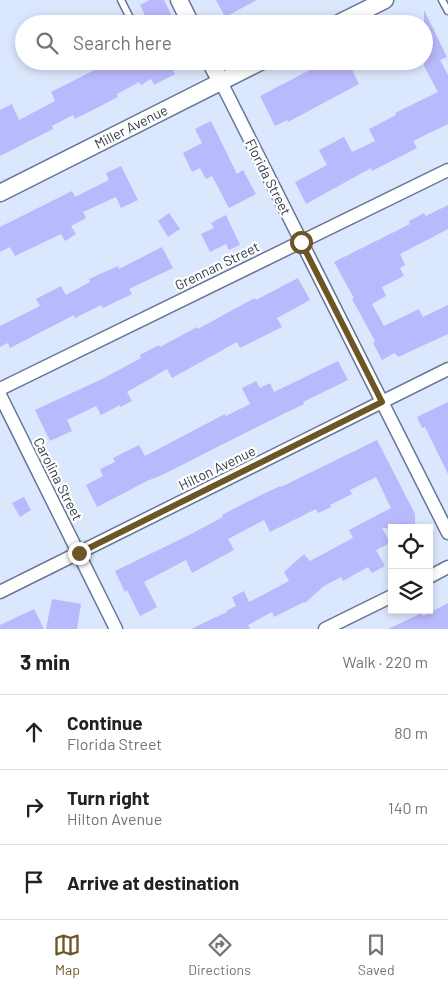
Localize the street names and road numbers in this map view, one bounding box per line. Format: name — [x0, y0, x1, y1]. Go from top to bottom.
street label: Miller Avenue — [91, 101, 170, 152]
street label: Florida Street — [242, 136, 295, 218]
street label: Grennan Street — [172, 238, 262, 293]
street label: Carolina Street — [30, 434, 87, 523]
street label: Hilton Avenue — [176, 442, 258, 493]

